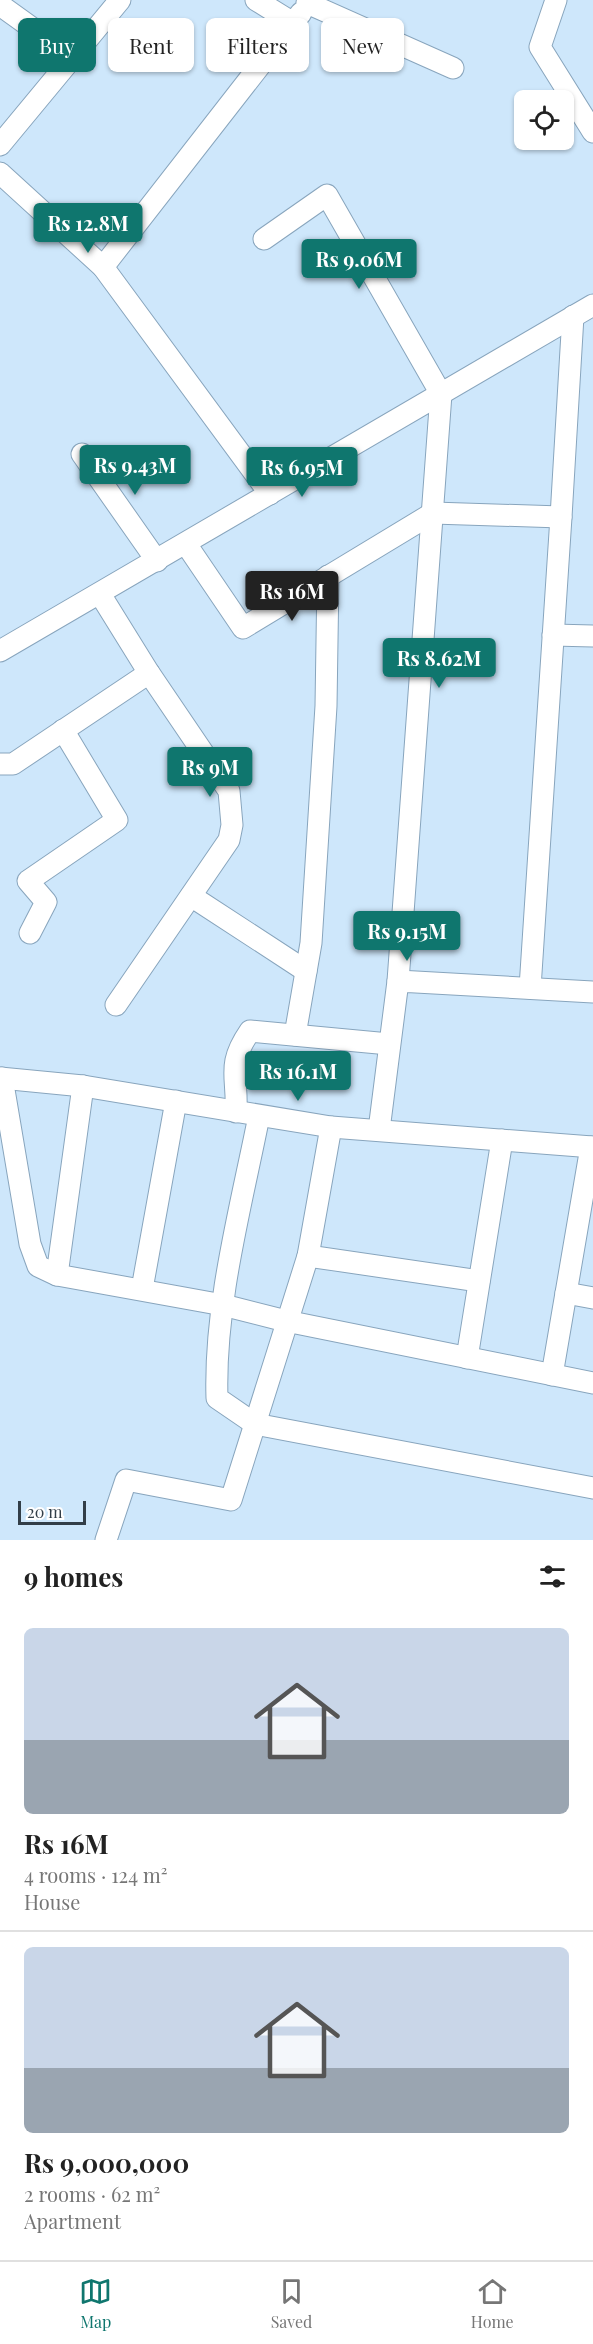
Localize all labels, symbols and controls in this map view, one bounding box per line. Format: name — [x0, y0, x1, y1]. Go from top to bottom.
chip: Buy — [18, 18, 96, 72]
chip: Rent — [108, 18, 194, 72]
chip: Filters — [206, 18, 309, 72]
chip: New — [321, 18, 404, 72]
map controls — [514, 90, 574, 150]
button: locate — [514, 90, 574, 150]
pin: Rs 12.8M — [26, 203, 150, 254]
text: Rs 12.8M — [47, 209, 129, 236]
pin: Rs 9.06M — [297, 239, 421, 290]
text: Rs 9.06M — [316, 245, 402, 272]
pin: Rs 9.43M — [73, 445, 197, 496]
pin: Rs 6.95M — [240, 447, 364, 498]
text: Rs 9.43M — [94, 451, 176, 478]
text: Rs 6.95M — [261, 453, 343, 480]
pin: Rs 16M — [243, 571, 341, 622]
text: Rs 16M — [259, 577, 325, 604]
pin: Rs 8.62M — [377, 638, 501, 689]
text: Rs 8.62M — [397, 644, 481, 671]
pin: Rs 9M — [168, 747, 252, 798]
text: Rs 9M — [181, 753, 239, 780]
pin: Rs 9.15M — [345, 911, 469, 962]
text: Rs 9.15M — [367, 917, 447, 944]
pin: Rs 16.1M — [236, 1051, 360, 1102]
text: Rs 16.1M — [259, 1057, 337, 1084]
scale bar — [18, 1498, 86, 1526]
text: 20 m — [27, 1501, 62, 1522]
text: 9 homes — [24, 1559, 123, 1594]
icon: filters — [536, 1560, 569, 1593]
icon: home — [243, 1667, 351, 1775]
text: Rs 16M — [24, 1826, 109, 1861]
text: 4 rooms · 124 m² — [24, 1861, 168, 1888]
text: House — [24, 1888, 80, 1915]
icon: home — [243, 1986, 351, 2094]
text: Rs 9,000,000 — [24, 2145, 189, 2180]
text: 2 rooms · 62 m² — [24, 2180, 160, 2207]
text: Apartment — [24, 2207, 121, 2234]
tab: Map — [79, 2275, 112, 2332]
tab: Saved — [271, 2275, 312, 2332]
tab: Home — [471, 2275, 514, 2332]

